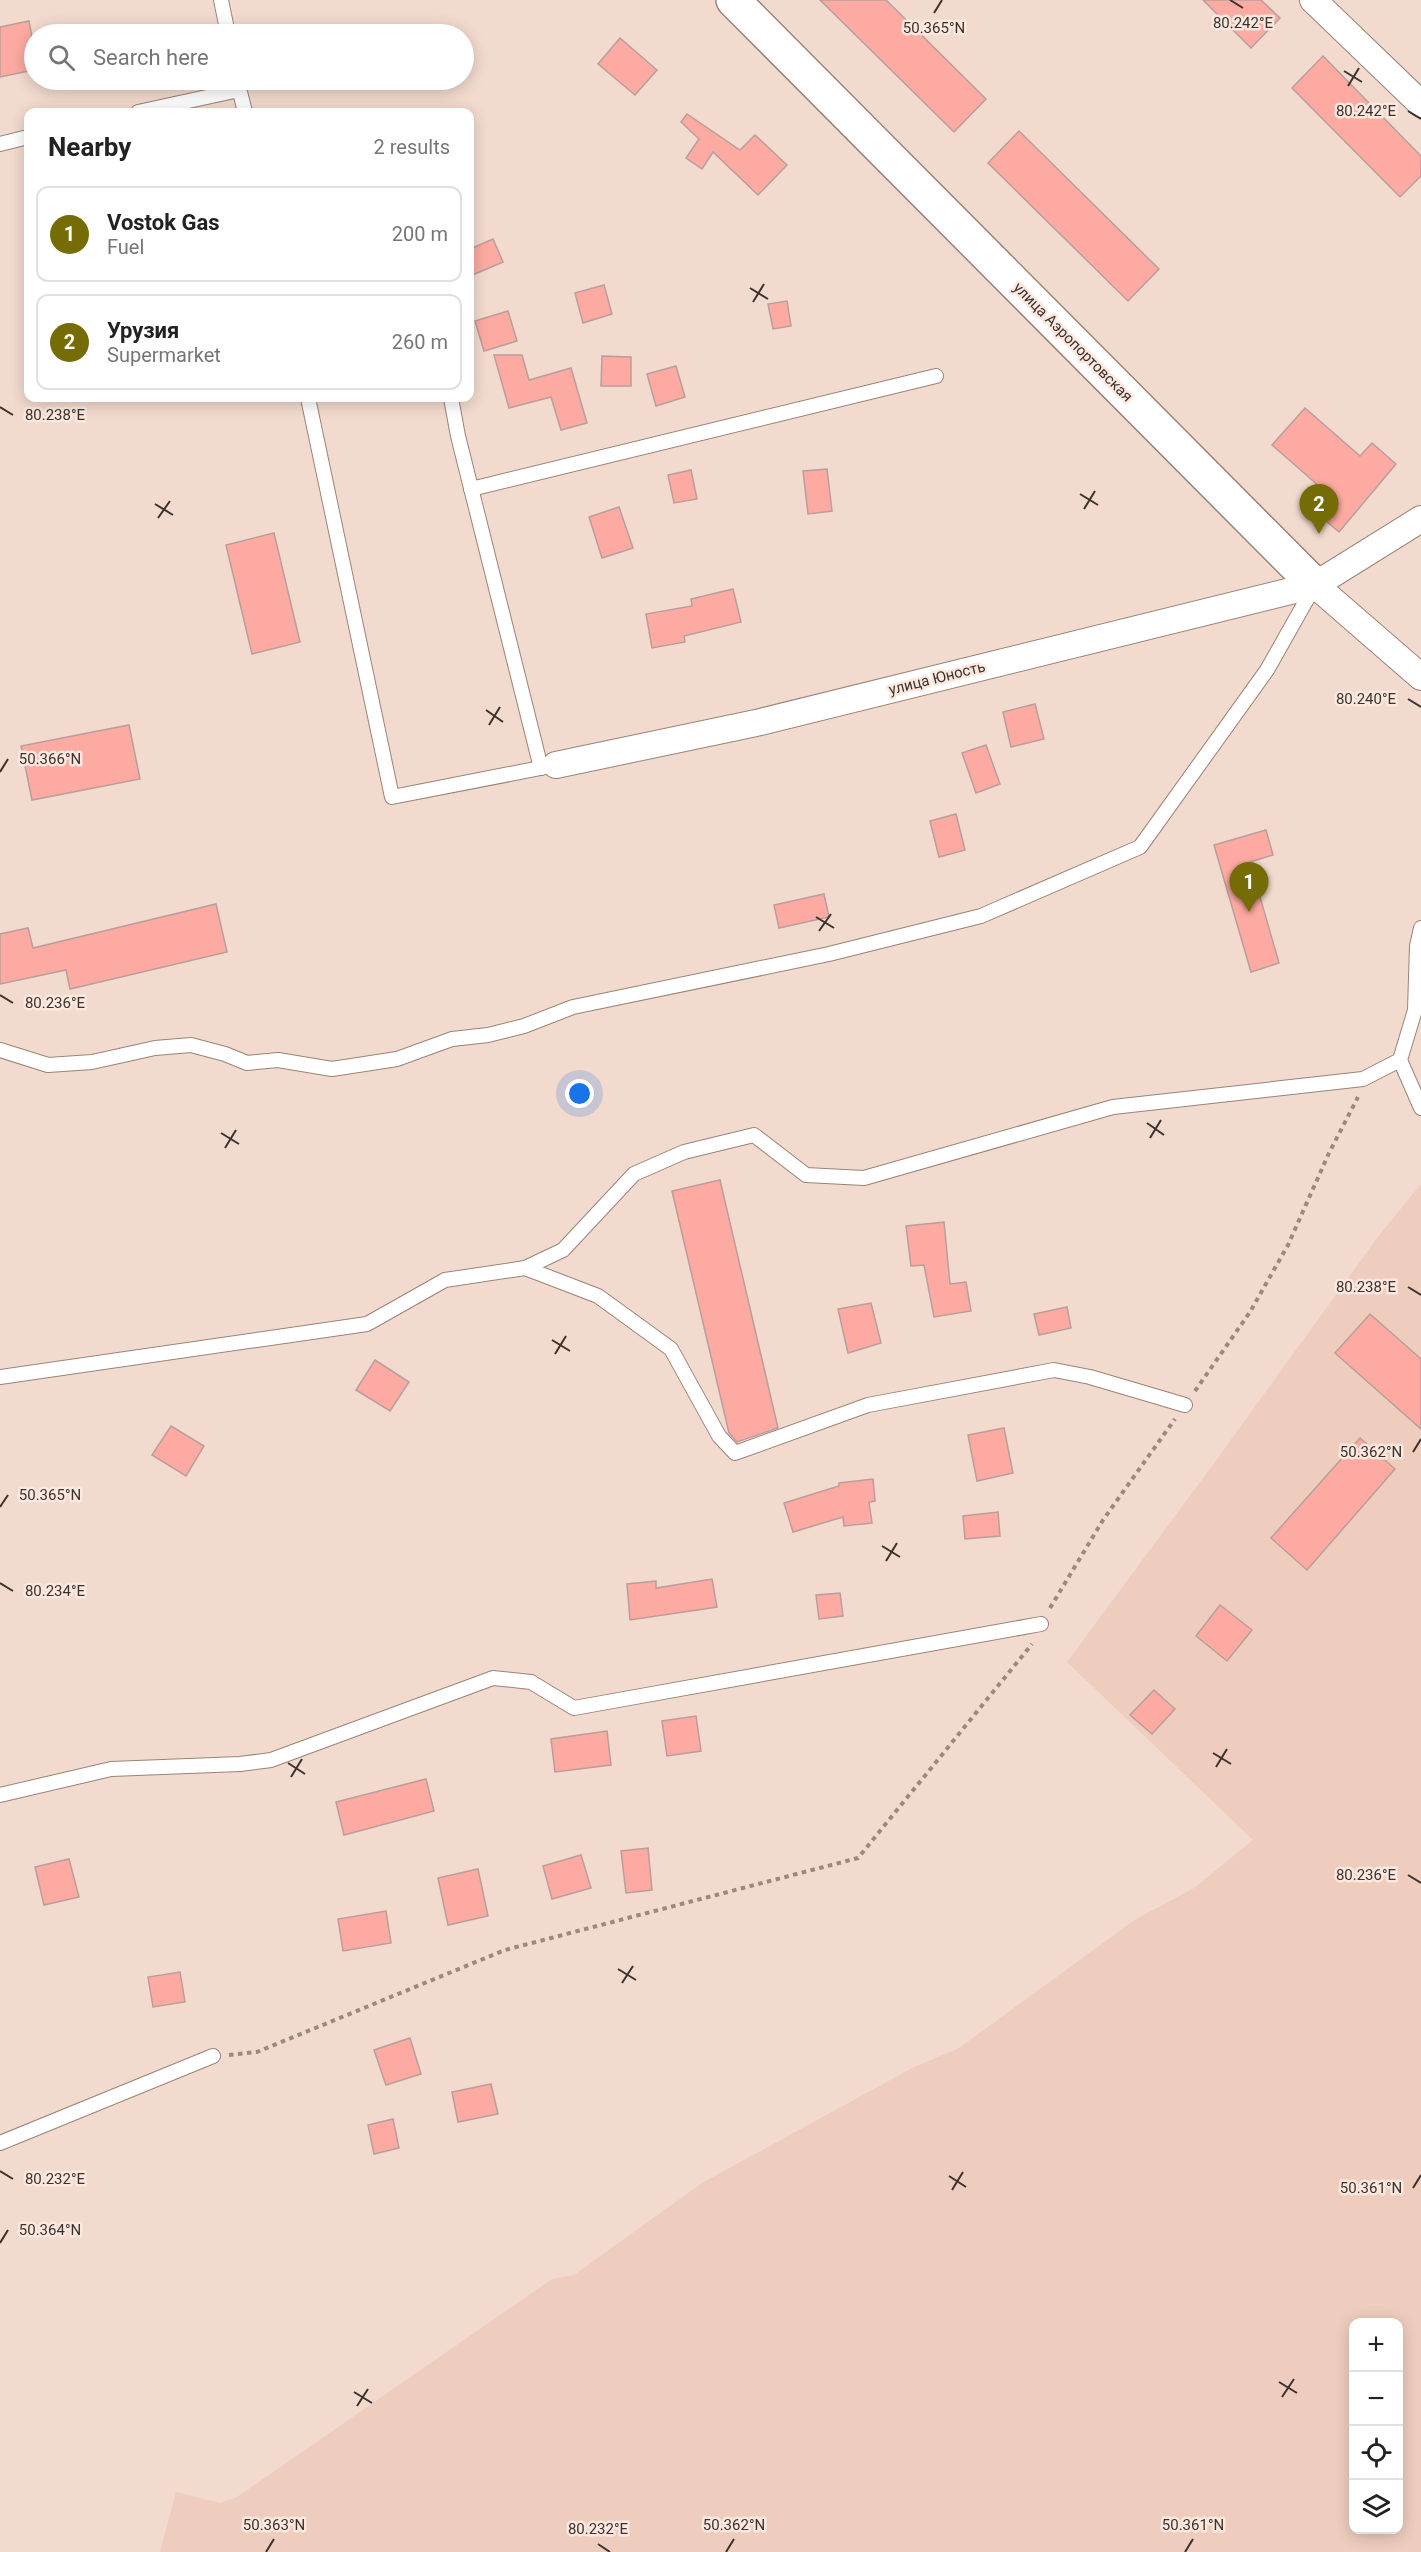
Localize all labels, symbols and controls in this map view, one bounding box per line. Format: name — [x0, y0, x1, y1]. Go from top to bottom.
text: 80.242°E — [1213, 14, 1274, 32]
text: 50.365°N — [903, 19, 965, 37]
search box — [24, 24, 474, 90]
icon: search — [45, 41, 78, 74]
text: Search here — [93, 45, 209, 70]
text: 80.242°E — [1336, 102, 1397, 120]
text: Nearby — [48, 132, 131, 162]
text: 2 results — [374, 135, 450, 159]
text: Vostok Gas — [107, 210, 219, 235]
text: 1 — [64, 222, 75, 246]
text: 200 m — [392, 222, 448, 246]
text: Fuel — [107, 235, 144, 259]
street label: улица Аэропортовская — [1010, 279, 1136, 405]
text: Урузия — [107, 318, 179, 343]
text: 2 — [64, 330, 75, 354]
text: 260 m — [392, 330, 448, 354]
text: Supermarket — [107, 343, 221, 367]
text: 80.238°E — [25, 406, 86, 424]
pin: 2 — [1300, 484, 1338, 534]
street label: улица Юность — [887, 657, 987, 699]
text: 80.240°E — [1336, 690, 1397, 708]
text: 50.366°N — [19, 750, 81, 768]
pin: 1 — [1230, 862, 1268, 912]
text: 80.236°E — [25, 994, 86, 1012]
your location — [565, 1079, 594, 1108]
text: 80.238°E — [1336, 1278, 1397, 1296]
text: 50.362°N — [1340, 1443, 1402, 1461]
text: 50.365°N — [19, 1486, 81, 1504]
text: 80.234°E — [25, 1582, 86, 1600]
text: 80.236°E — [1336, 1866, 1397, 1884]
text: 80.232°E — [25, 2170, 86, 2188]
text: 50.361°N — [1340, 2179, 1402, 2197]
text: 50.364°N — [19, 2221, 81, 2239]
map controls — [1349, 2318, 1403, 2534]
button: + — [1349, 2318, 1403, 2372]
button: − — [1349, 2372, 1403, 2426]
button: locate — [1349, 2426, 1403, 2480]
button: layers — [1349, 2480, 1403, 2534]
text: 50.363°N — [243, 2516, 305, 2534]
text: 50.362°N — [703, 2516, 765, 2534]
text: 50.361°N — [1162, 2516, 1224, 2534]
text: 80.232°E — [568, 2520, 629, 2538]

